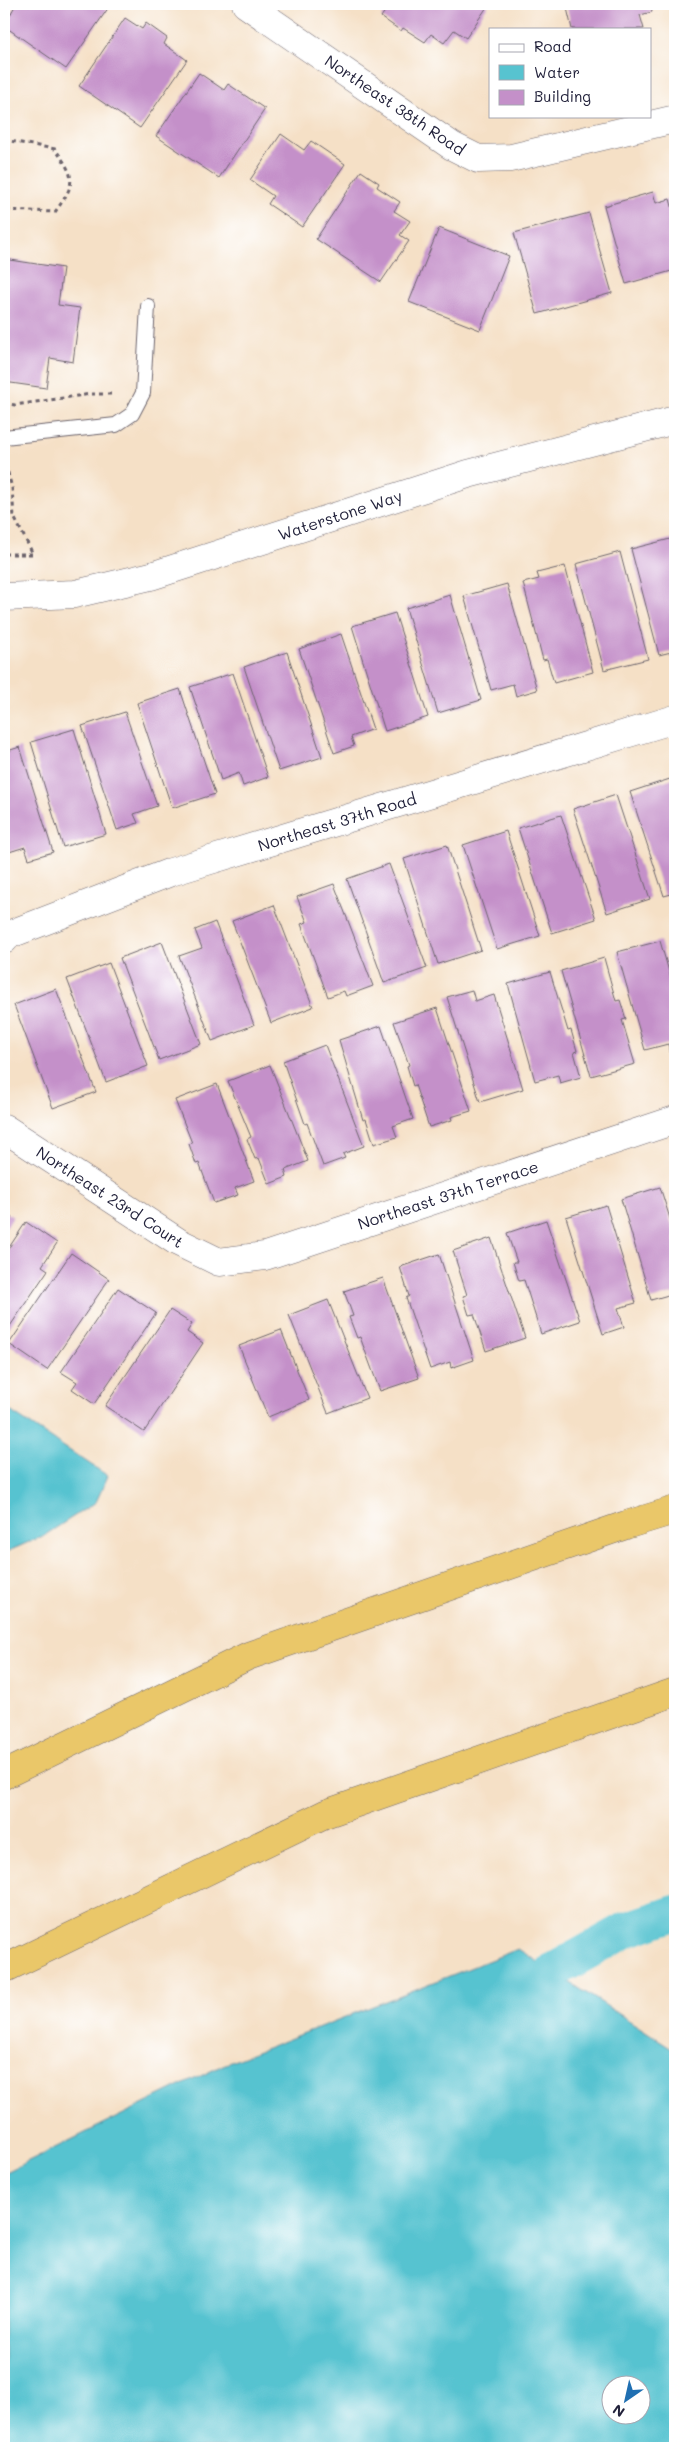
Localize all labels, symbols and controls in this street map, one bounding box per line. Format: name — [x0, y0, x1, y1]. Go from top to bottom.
legend — [489, 28, 652, 118]
text: Road — [534, 36, 571, 56]
street label: Northeast 38th Road — [321, 50, 470, 160]
text: Water — [534, 62, 580, 82]
text: Building — [534, 86, 591, 106]
street label: Waterstone Way — [275, 485, 405, 545]
street label: Northeast 37th Road — [255, 787, 419, 856]
street label: Northeast 23rd Court — [33, 1141, 188, 1252]
street label: Northeast 37th Terrace — [355, 1155, 541, 1234]
north arrow — [602, 2374, 652, 2424]
text: N — [609, 2400, 628, 2422]

